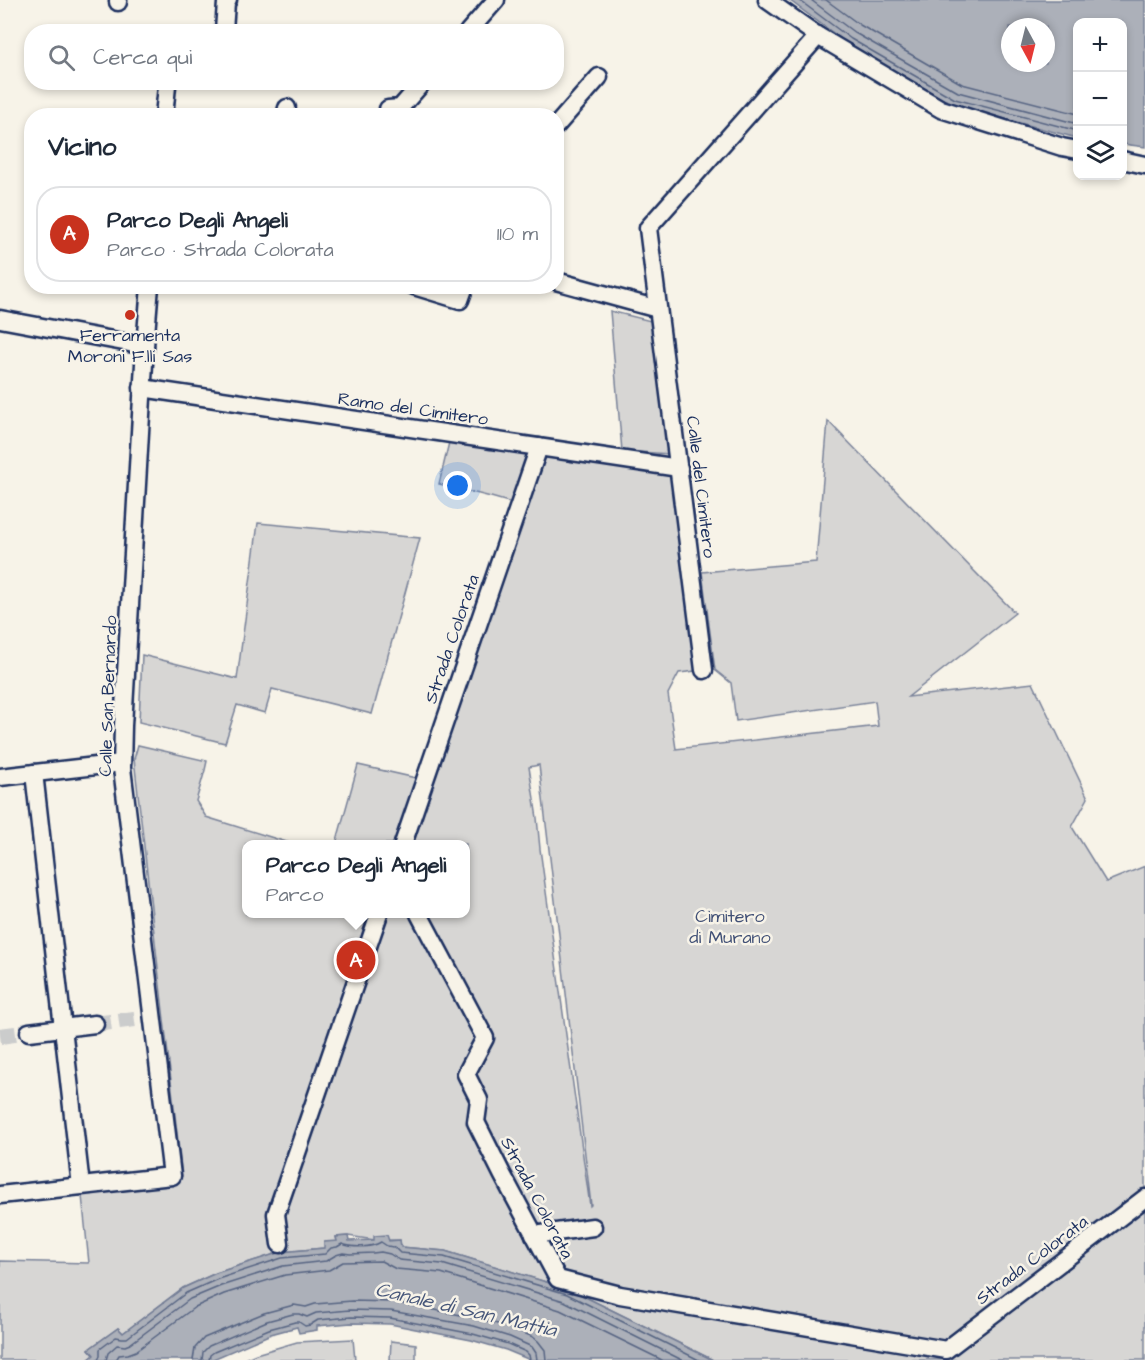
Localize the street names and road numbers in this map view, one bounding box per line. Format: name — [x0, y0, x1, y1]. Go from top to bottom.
street label: Ramo del Cimitero — [336, 386, 490, 432]
street label: Calle del Cimitero — [680, 415, 722, 559]
street label: Strada Colorata — [418, 571, 486, 707]
street label: Calle San Bernardo — [93, 615, 123, 777]
street label: Strada Colorata — [494, 1133, 580, 1263]
street label: Strada Colorata — [971, 1209, 1093, 1311]

